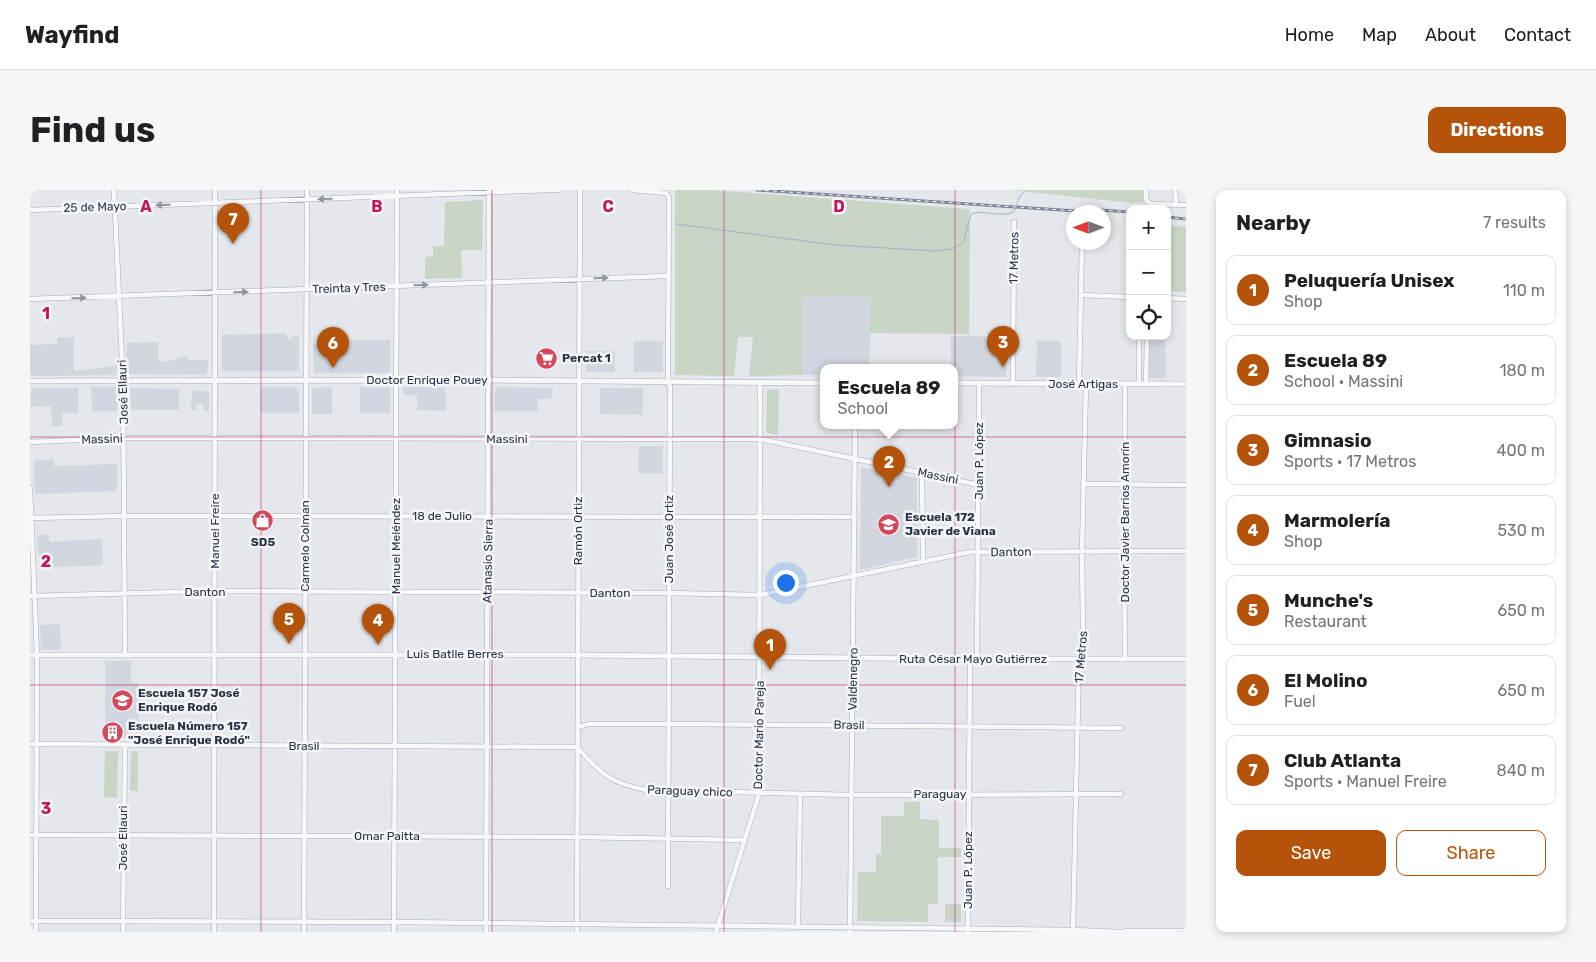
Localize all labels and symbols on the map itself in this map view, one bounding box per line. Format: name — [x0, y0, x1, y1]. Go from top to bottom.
one-way arrow — [317, 196, 333, 204]
text: A — [140, 197, 152, 216]
text: B — [371, 197, 383, 216]
text: C — [602, 197, 614, 216]
text: D — [833, 197, 845, 216]
street label: 25 de Mayo — [63, 199, 127, 215]
one-way arrow — [155, 201, 171, 209]
pin: 7 — [217, 203, 249, 244]
north arrow — [1066, 205, 1111, 250]
street label: 17 Metros — [1007, 232, 1021, 284]
one-way arrow — [593, 274, 609, 282]
street label: Treinta y Tres — [312, 280, 386, 296]
one-way arrow — [413, 281, 429, 289]
one-way arrow — [233, 288, 249, 296]
one-way arrow — [71, 293, 87, 301]
text: 1 — [42, 304, 50, 323]
pin: 3 — [987, 326, 1019, 367]
pin: 6 — [317, 327, 349, 368]
supermarket icon: Percat 1 — [534, 346, 558, 370]
place label: Percat 1 — [562, 351, 611, 365]
street label: José Ellauri — [115, 359, 131, 425]
street label: Doctor Enrique Pouey — [366, 373, 488, 387]
street label: José Artigas — [1048, 377, 1118, 391]
street label: Juan P. López — [972, 422, 986, 500]
street label: Massini — [81, 431, 123, 447]
street label: Massini — [486, 432, 528, 446]
street label: Doctor Javier Barrios Amorín — [1118, 442, 1132, 602]
pin: 2 — [873, 446, 905, 487]
street label: Massini — [916, 465, 960, 487]
street label: Manuel Freire — [208, 493, 222, 569]
street label: Juan José Ortiz — [662, 495, 676, 583]
street label: Ramón Ortiz — [571, 497, 585, 565]
street label: Manuel Meléndez — [389, 498, 403, 594]
street label: Carmelo Colman — [298, 500, 312, 592]
shop icon: SD5 — [251, 509, 275, 533]
street label: 18 de Julio — [412, 509, 472, 523]
place label: Escuela 172 Javier de Viana — [905, 510, 996, 538]
school or university icon: Escuela 172 Javier de Viana — [877, 512, 901, 536]
street label: Atanasio Sierra — [480, 519, 496, 603]
place label: SD5 — [251, 535, 275, 549]
street label: Danton — [990, 545, 1032, 559]
text: 2 — [41, 552, 51, 571]
your location — [773, 570, 799, 596]
street label: Danton — [185, 585, 225, 599]
street label: Danton — [590, 586, 630, 600]
pin: 5 — [273, 603, 305, 644]
pin: 4 — [362, 604, 394, 645]
pin: 1 — [754, 629, 786, 670]
street label: 17 Metros — [1072, 630, 1090, 684]
street label: Luis Batlle Berres — [406, 647, 504, 661]
street label: Valdenegro — [845, 647, 861, 711]
street label: Ruta César Mayo Gutiérrez — [899, 652, 1047, 666]
street label: Doctor Mario Pareja — [751, 680, 767, 790]
place label: Escuela 157 José Enrique Rodó — [138, 686, 240, 714]
school or university icon: Escuela 157 José Enrique Rodó — [110, 688, 134, 712]
street label: Brasil — [833, 718, 865, 732]
place label: Escuela Número 157 "José Enrique Rodó" — [128, 719, 250, 747]
building icon: Escuela Número 157 "José Enrique Rodó" — [100, 721, 124, 745]
street label: Brasil — [288, 739, 320, 753]
street label: Paraguay chico — [647, 783, 733, 799]
street label: Paraguay — [914, 787, 967, 801]
text: 3 — [41, 799, 51, 818]
street label: José Ellauri — [116, 806, 130, 870]
street label: Omar Paitta — [354, 829, 420, 843]
street label: Juan P. López — [961, 831, 975, 909]

